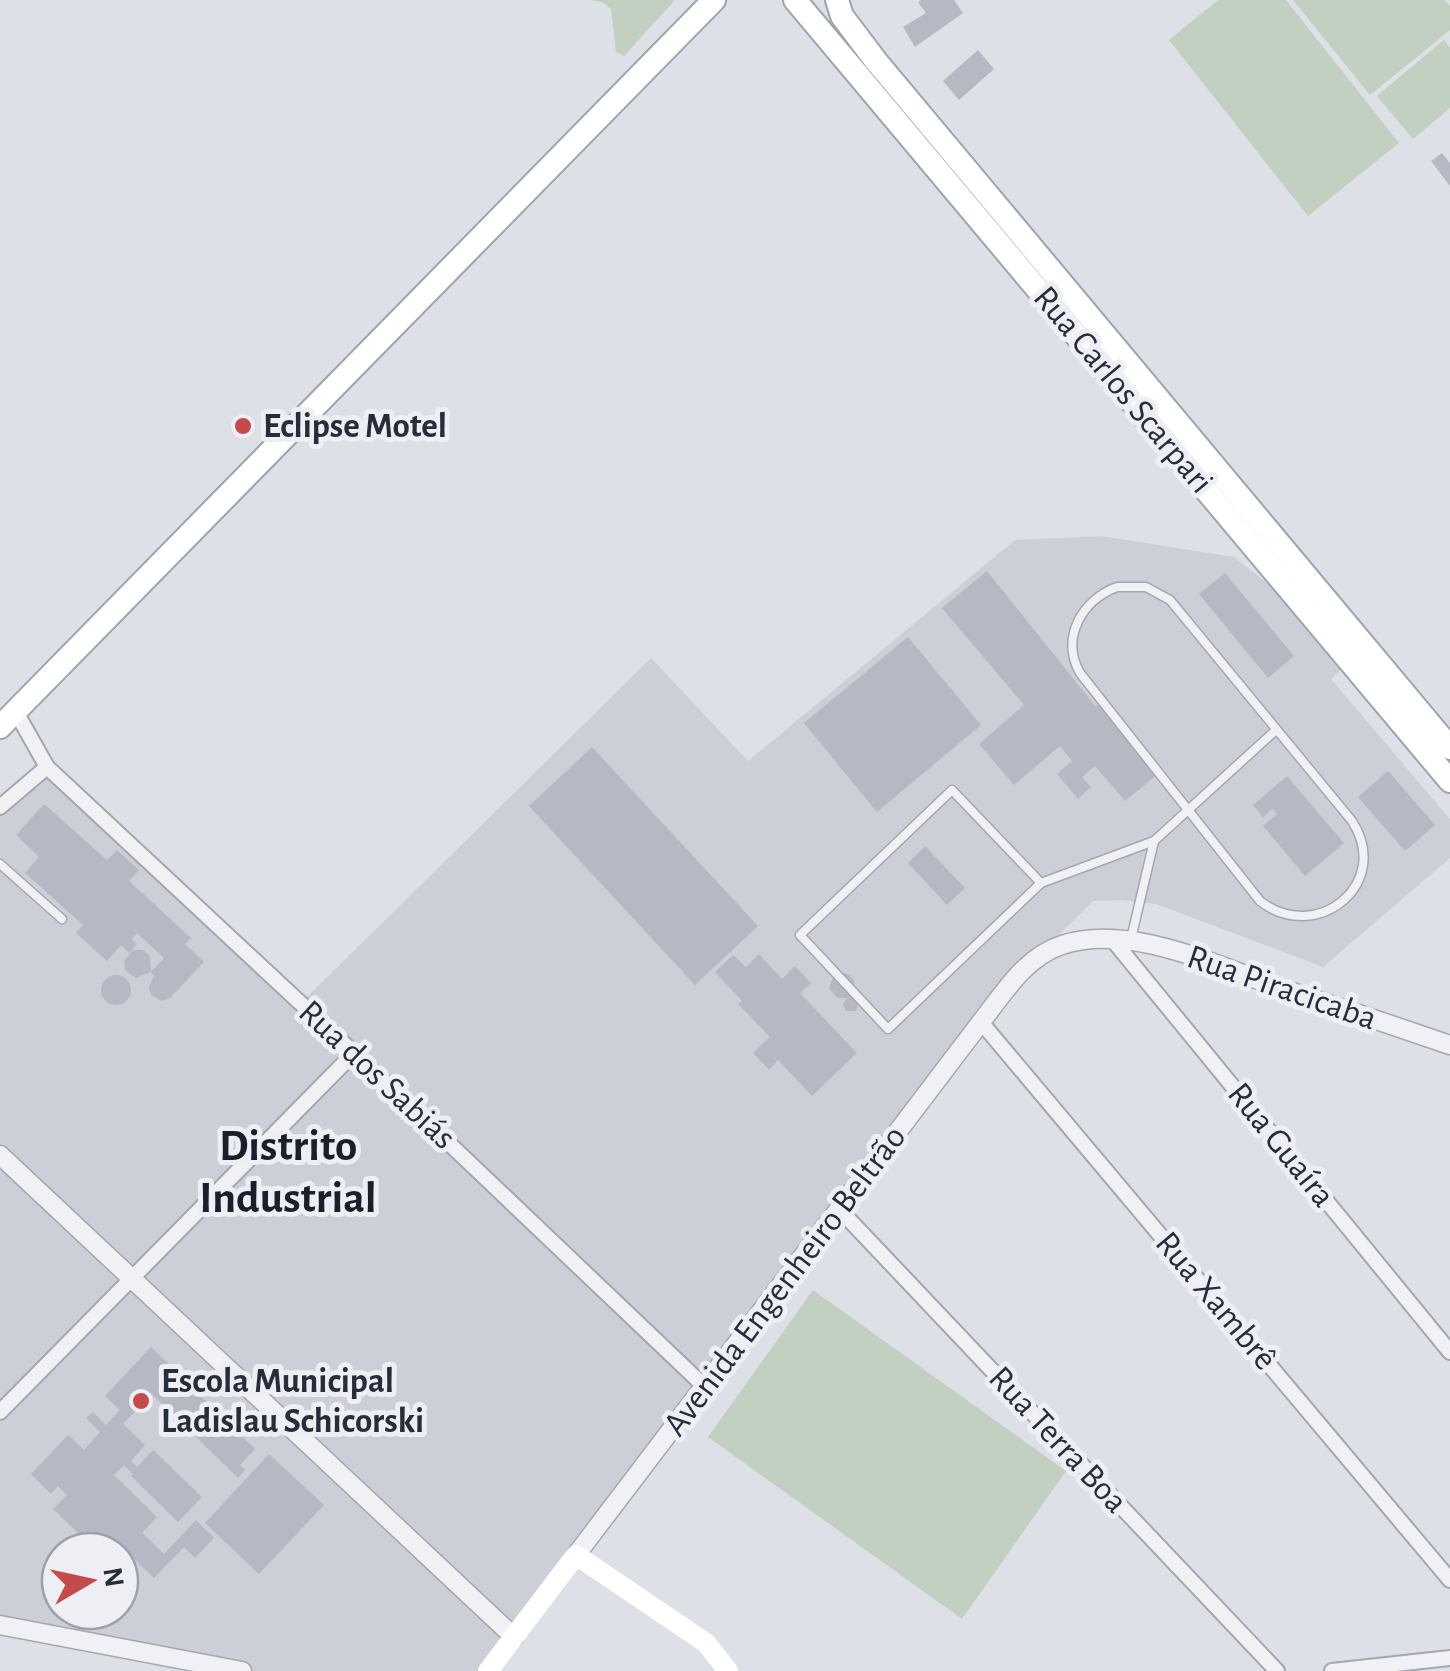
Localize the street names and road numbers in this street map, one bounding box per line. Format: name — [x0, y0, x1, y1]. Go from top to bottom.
street label: Rua Carlos Scarpari — [1027, 280, 1219, 500]
street label: Rua Piracicaba — [1183, 939, 1381, 1037]
street label: Rua dos Sabiás — [292, 994, 462, 1156]
street label: Rua Guaíra — [1221, 1076, 1341, 1214]
street label: Avenida Engenheiro Beltrão — [657, 1119, 913, 1443]
street label: Rua Xambrê — [1149, 1225, 1283, 1377]
street label: Rua Terra Boa — [982, 1360, 1134, 1520]

